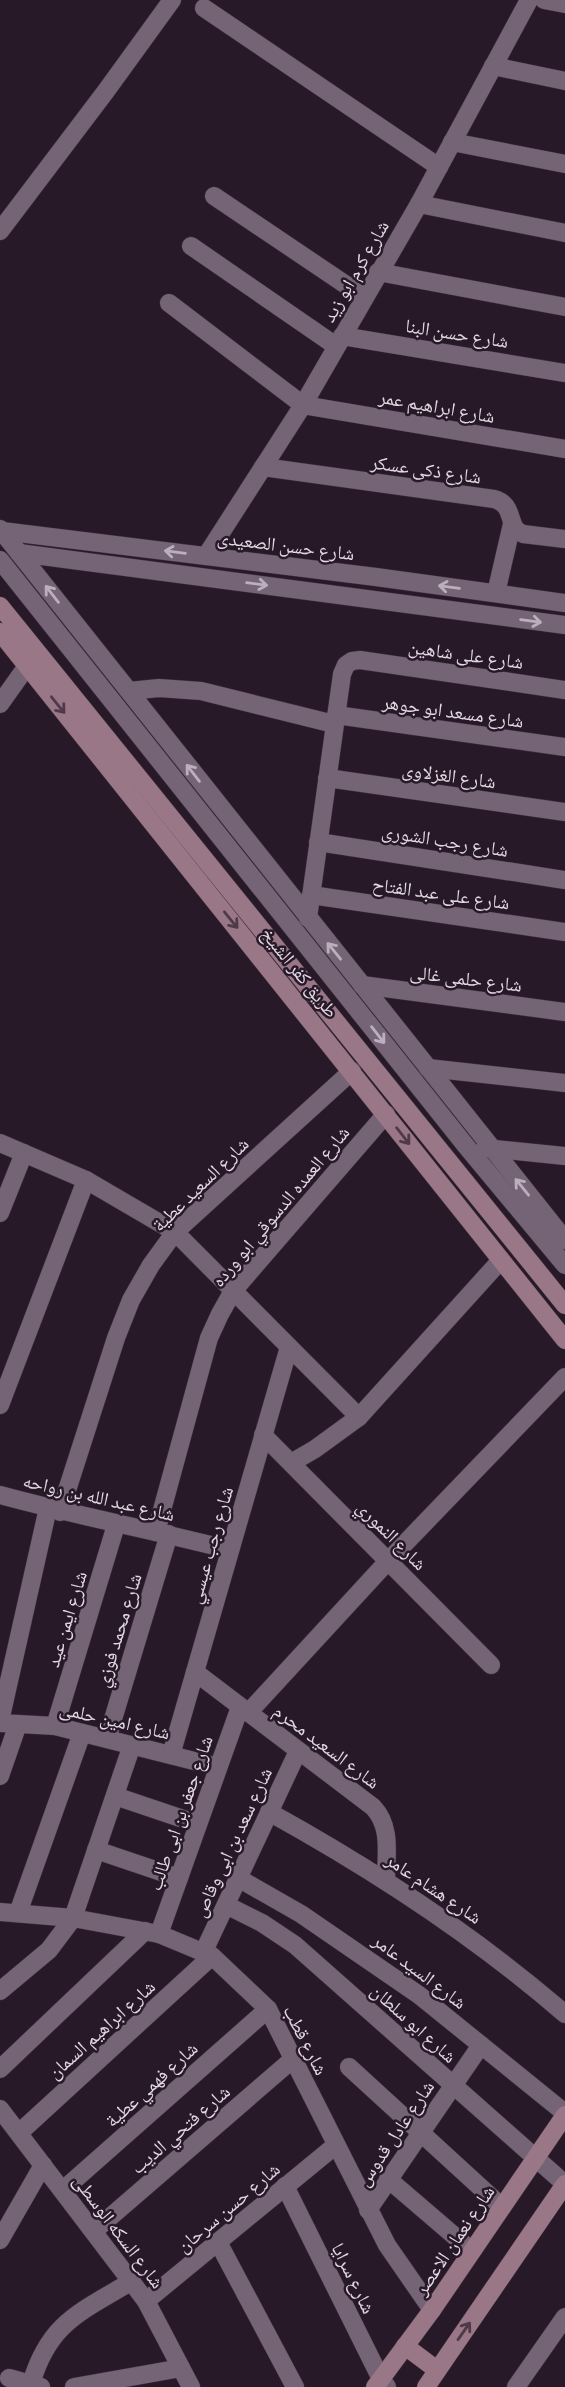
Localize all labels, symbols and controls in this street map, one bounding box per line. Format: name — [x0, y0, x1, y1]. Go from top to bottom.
street label: شارع كرم ابو زيد — [316, 216, 396, 328]
street label: شارع حسن البنا — [403, 313, 510, 356]
street label: شارع ابراهيم عمر — [376, 384, 497, 431]
street label: شارع ذكى عسكر — [368, 449, 483, 492]
street label: شارع حسن الصعيدى — [216, 525, 356, 568]
one-way arrow — [164, 546, 186, 559]
one-way arrow — [245, 578, 268, 591]
one-way arrow — [438, 580, 461, 593]
one-way arrow — [44, 586, 60, 604]
one-way arrow — [519, 614, 542, 627]
street label: شارع على شاهين — [407, 634, 525, 677]
street label: شارع مسعد ابو جوهر — [379, 689, 525, 736]
one-way arrow — [50, 695, 66, 713]
street label: شارع الغزلاوى — [400, 757, 497, 796]
one-way arrow — [186, 764, 201, 782]
street label: شارع رجب الشورى — [380, 818, 510, 865]
street label: شارع على عبد الفتاح — [370, 871, 511, 917]
one-way arrow — [223, 911, 239, 929]
street label: طريق كفر الشيخ — [254, 922, 344, 1024]
one-way arrow — [327, 943, 342, 961]
street label: شارع حلمى غالى — [408, 959, 523, 1000]
one-way arrow — [371, 1025, 386, 1043]
street label: شارع العمده الدسوقي ابو ورده — [206, 1121, 357, 1294]
one-way arrow — [396, 1127, 411, 1145]
street label: شارع السعيد عطية — [147, 1132, 256, 1238]
one-way arrow — [514, 1178, 530, 1196]
street label: شارع عبد الله بن رواحه — [20, 1468, 177, 1529]
street label: شارع رجب عيسي — [182, 1484, 242, 1607]
street label: شارع النموري — [349, 1495, 432, 1578]
street label: شارع ايمن عيد — [40, 1568, 95, 1671]
street label: شارع محمد فوزي — [89, 1570, 150, 1691]
street label: شارع امين حلمى — [57, 1696, 173, 1747]
street label: شارع السعيد محرم — [267, 1698, 385, 1796]
street label: شارع جعفر بن ابى طالب — [142, 1732, 221, 1895]
street label: شارع سعد بن ابى وقاص — [187, 1763, 280, 1922]
street label: شارع هشام عامر — [379, 1847, 487, 1931]
street label: شارع السيد عامر — [366, 1927, 472, 2017]
street label: شارع ابراهيم السمان — [42, 1974, 162, 2086]
street label: شارع ابو سلطان — [364, 1978, 462, 2070]
street label: شارع قطب — [276, 2001, 334, 2080]
street label: شارع فهمي عطية — [100, 2036, 205, 2135]
street label: شارع عادل قدوس — [351, 2076, 442, 2192]
street label: شارع فتحي الديب — [125, 2079, 237, 2182]
street label: شارع حسن سرحان — [171, 2157, 287, 2260]
street label: شارع السكه الوسطى — [66, 2169, 170, 2295]
street label: شارع نعمان الاعصر — [408, 2181, 502, 2302]
street label: شارع سرايا — [324, 2239, 381, 2319]
one-way arrow — [457, 2321, 471, 2341]

